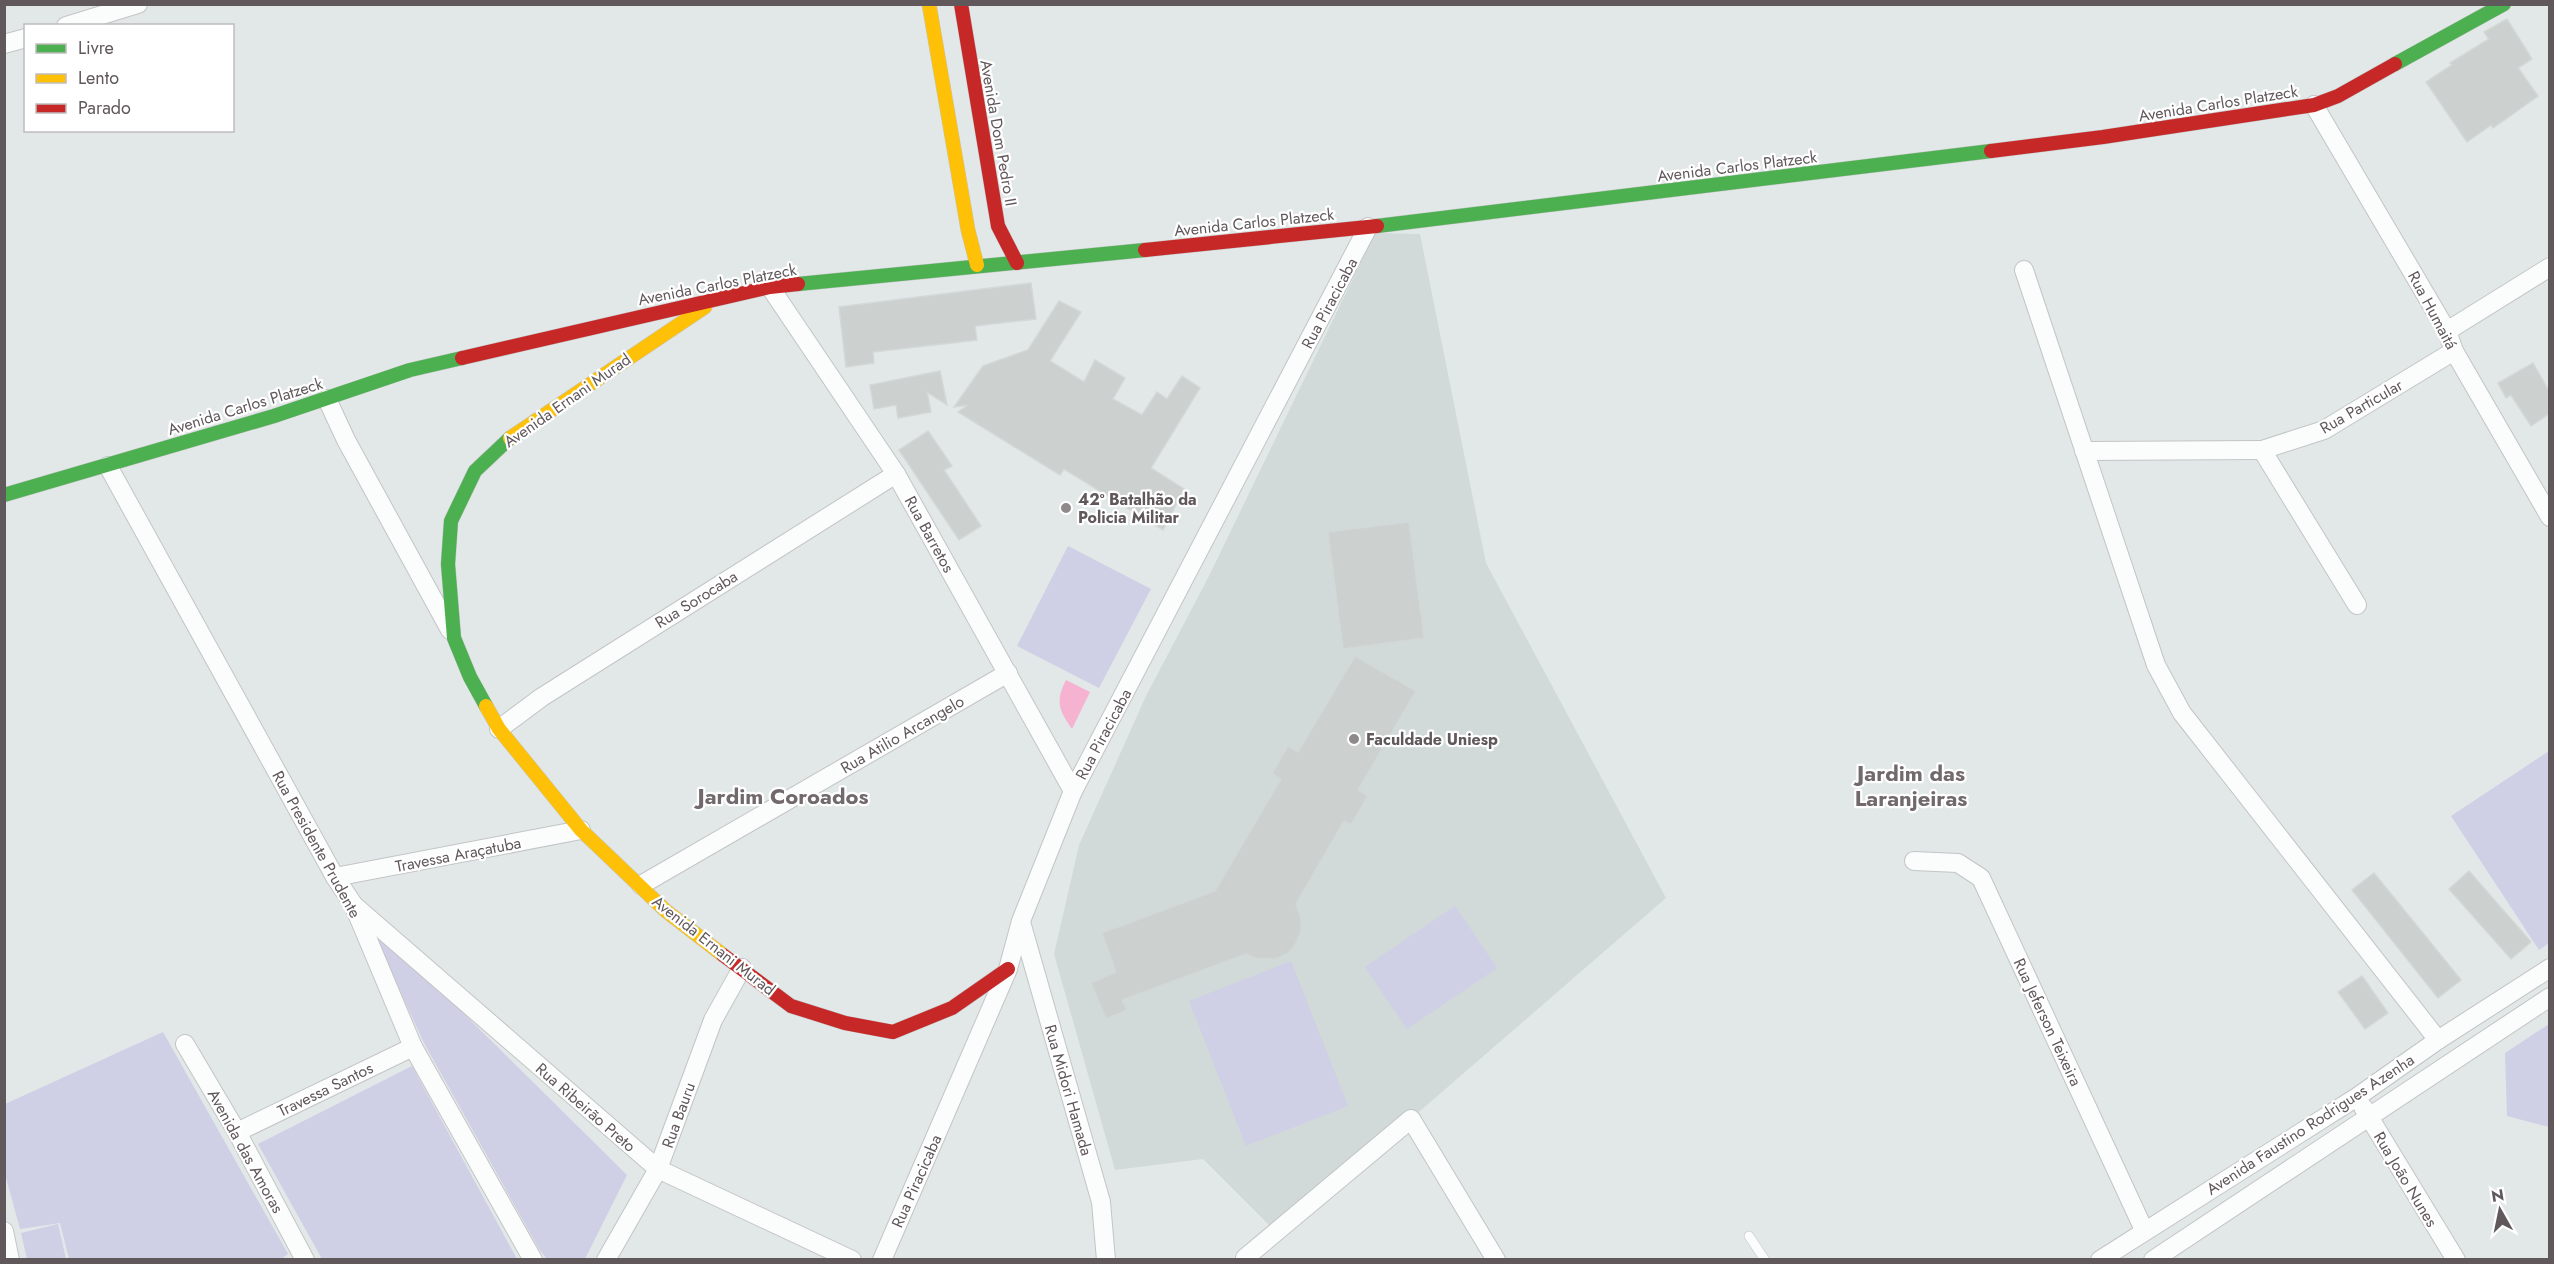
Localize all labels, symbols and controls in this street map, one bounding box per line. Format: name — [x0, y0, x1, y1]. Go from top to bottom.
legend — [24, 24, 234, 132]
text: Livre — [78, 35, 114, 61]
street label: Avenida Dom Pedro II — [974, 58, 1023, 208]
text: Lento — [78, 65, 119, 91]
street label: Avenida Carlos Platzeck — [2137, 79, 2300, 127]
text: Parado — [78, 95, 131, 121]
street label: Avenida Carlos Platzeck — [1656, 145, 1819, 188]
street label: Avenida Carlos Platzeck — [1173, 203, 1336, 242]
street label: Rua Piracicaba — [1296, 254, 1363, 353]
street label: Avenida Carlos Platzeck — [636, 258, 799, 311]
street label: Rua Humaitá — [2402, 267, 2463, 353]
street label: Avenida Ernani Murad — [499, 348, 635, 453]
street label: Avenida Carlos Platzeck — [165, 372, 326, 441]
street label: Rua Particular — [2316, 373, 2407, 439]
place label: 42º Batalhão da Policia Militar — [1078, 488, 1197, 529]
street label: Rua Barretos — [899, 492, 960, 577]
marker: 42º Batalhão da Policia Militar — [1059, 501, 1073, 515]
street label: Rua Sorocaba — [651, 565, 742, 634]
street label: Rua Piracicaba — [1070, 685, 1137, 784]
street label: Rua Atilio Arcangelo — [836, 690, 968, 779]
place label: Faculdade Uniesp — [1366, 728, 1498, 751]
marker: Faculdade Uniesp — [1347, 732, 1361, 746]
district label: Jardim das Laranjeiras — [1853, 757, 1967, 814]
street label: Rua Presidente Prudente — [266, 766, 367, 922]
district label: Jardim Coroados — [694, 780, 869, 812]
street label: Travessa Araçatuba — [393, 831, 523, 878]
street label: Avenida Ernani Murad — [647, 890, 780, 1001]
street label: Rua Jeferson Teixeira — [2008, 954, 2087, 1090]
street label: Rua Midori Hamada — [1039, 1022, 1098, 1158]
street label: Avenida Faustino Rodrigues Azenha — [2202, 1048, 2419, 1200]
street label: Travessa Santos — [274, 1056, 377, 1122]
street label: Rua Ribeirão Preto — [531, 1057, 641, 1157]
street label: Rua Bauru — [656, 1079, 701, 1151]
street label: Avenida das Amoras — [202, 1085, 289, 1217]
street label: Rua João Nunes — [2368, 1127, 2443, 1231]
street label: Rua Piracicaba — [886, 1131, 947, 1232]
north arrow — [2470, 1180, 2530, 1240]
text: N — [2490, 1183, 2506, 1208]

